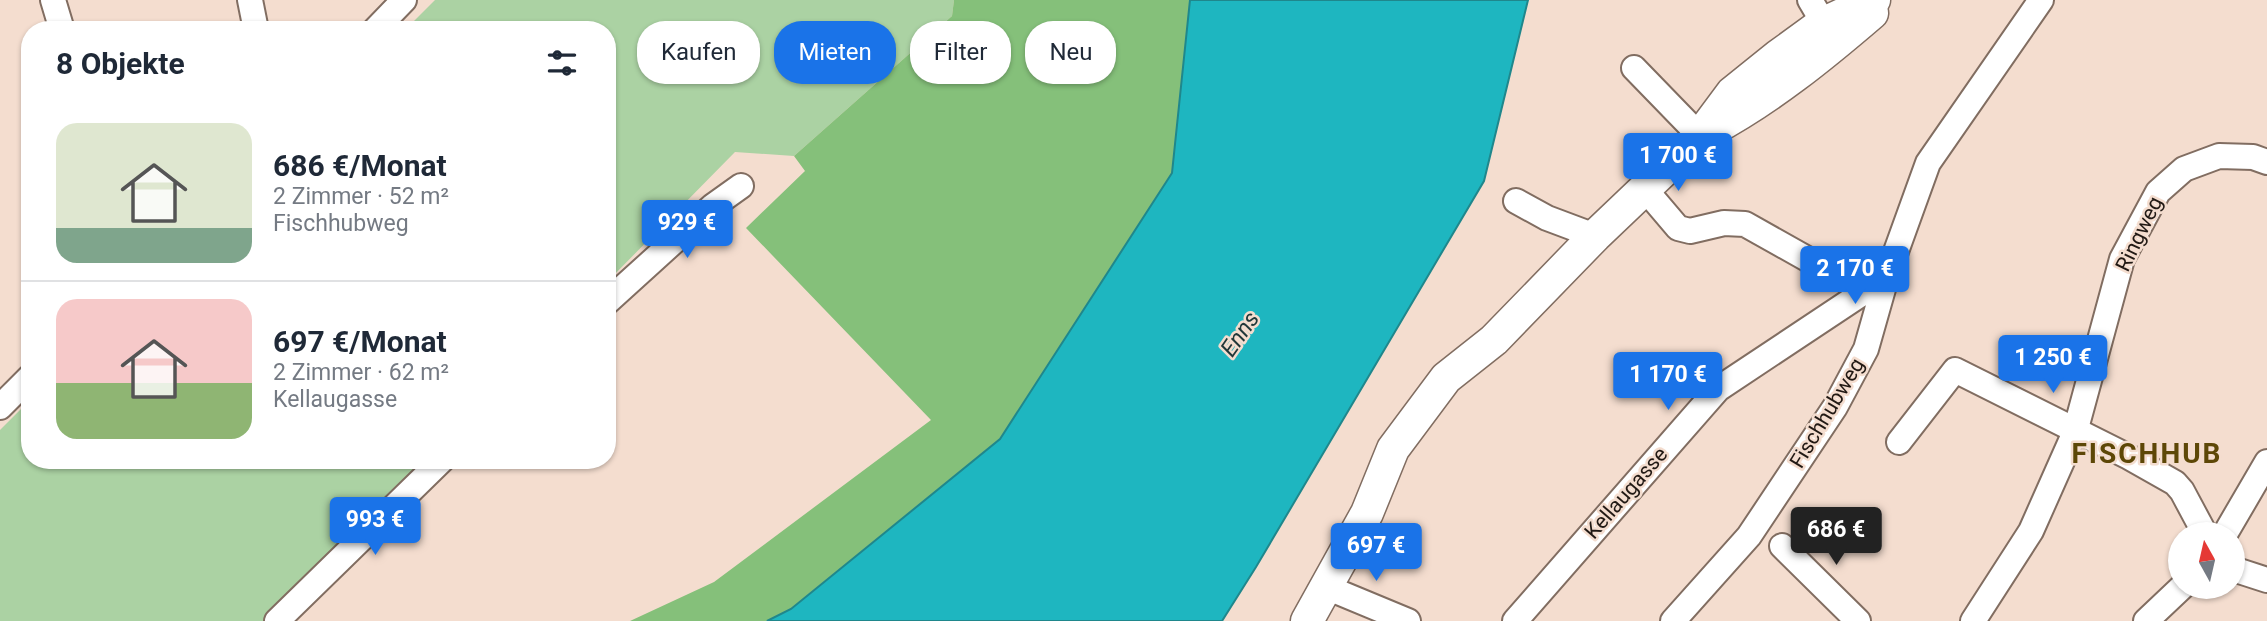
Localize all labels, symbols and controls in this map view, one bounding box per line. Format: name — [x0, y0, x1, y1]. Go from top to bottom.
chip: Kaufen — [637, 21, 760, 84]
chip: Mieten — [774, 21, 896, 84]
chip: Filter — [910, 21, 1011, 84]
chip: Neu — [1025, 21, 1116, 84]
icon: filters — [543, 44, 581, 82]
text: 8 Objekte — [56, 46, 185, 81]
pin: 1 700 € — [1613, 134, 1743, 193]
text: 1 700 € — [1639, 142, 1717, 169]
text: 686 €/Monat — [273, 148, 447, 183]
icon: home — [112, 151, 196, 235]
text: 2 Zimmer · 52 m² — [273, 183, 449, 210]
street label: Ringweg — [2111, 193, 2167, 275]
pin: 929 € — [638, 201, 736, 260]
text: 929 € — [658, 209, 716, 236]
text: Fischhubweg — [273, 210, 409, 237]
pin: 2 170 € — [1790, 246, 1920, 306]
text: 2 170 € — [1816, 255, 1894, 282]
water label: Enns — [1215, 306, 1265, 362]
text: 697 €/Monat — [273, 324, 447, 359]
icon: home — [112, 327, 196, 411]
pin: 1 250 € — [1988, 336, 2118, 395]
text: 1 250 € — [2014, 344, 2092, 371]
pin: 1 170 € — [1603, 352, 1733, 412]
street label: Fischhubweg — [1785, 354, 1869, 472]
text: 2 Zimmer · 62 m² — [273, 359, 449, 386]
text: 1 170 € — [1629, 361, 1707, 388]
text: Kellaugasse — [273, 386, 397, 413]
district label: FISCHHUB — [2072, 437, 2222, 470]
street label: Kellaugasse — [1580, 442, 1672, 544]
pin: 993 € — [326, 498, 424, 557]
text: 993 € — [346, 506, 404, 533]
pin: 686 € — [1787, 508, 1885, 567]
text: 686 € — [1807, 516, 1865, 543]
north arrow — [2168, 522, 2245, 598]
map controls — [2168, 522, 2245, 599]
pin: 697 € — [1327, 524, 1425, 583]
text: 697 € — [1347, 532, 1405, 559]

